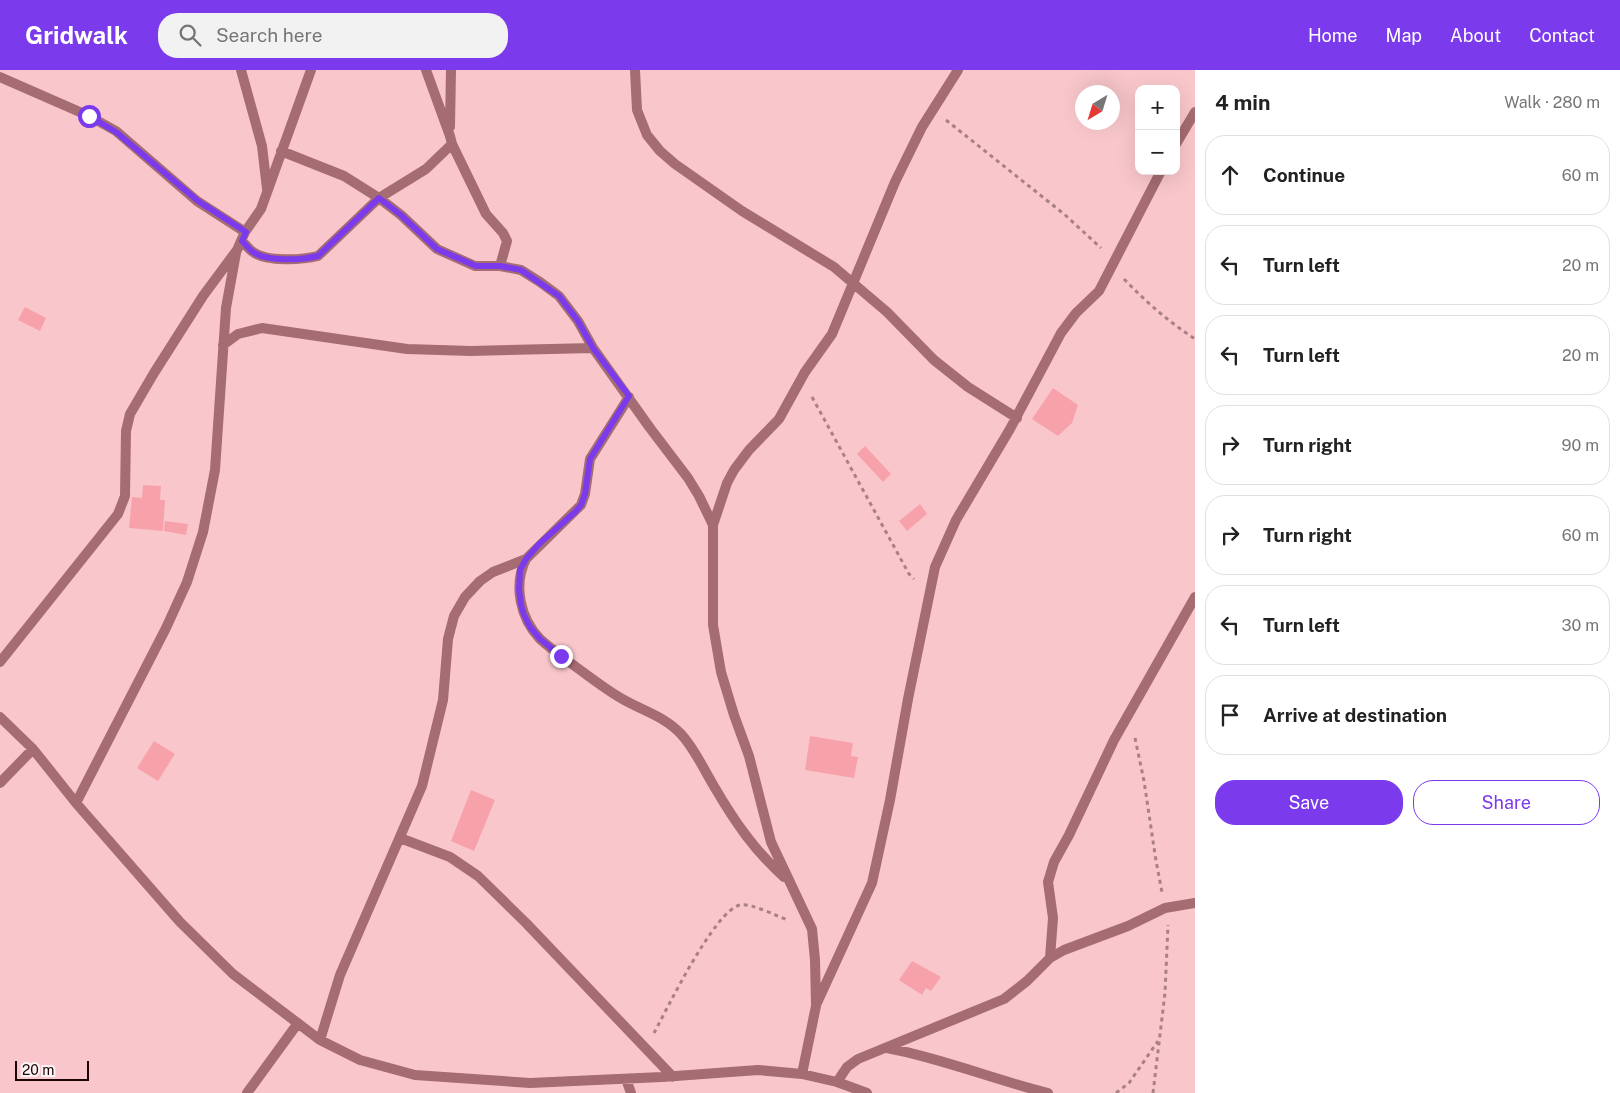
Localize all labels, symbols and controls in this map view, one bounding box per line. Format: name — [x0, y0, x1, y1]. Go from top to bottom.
search box — [158, 13, 508, 58]
text: Gridwalk — [25, 21, 128, 49]
icon: search — [176, 21, 204, 49]
text: Search here — [216, 24, 323, 46]
text: Home — [1308, 25, 1358, 46]
text: Map — [1386, 25, 1422, 46]
text: About — [1450, 25, 1501, 46]
text: Contact — [1529, 25, 1595, 46]
north arrow — [1075, 85, 1120, 130]
map controls — [1135, 85, 1180, 175]
button: + — [1135, 85, 1180, 130]
text: 4 min — [1215, 90, 1270, 115]
text: Walk · 280 m — [1504, 93, 1600, 112]
route start — [78, 105, 101, 128]
button: − — [1135, 130, 1180, 175]
icon: ahead — [1216, 161, 1244, 189]
text: Continue — [1263, 164, 1345, 186]
text: 60 m — [1562, 166, 1599, 185]
icon: left — [1216, 251, 1244, 279]
text: Turn left — [1263, 254, 1340, 276]
text: 20 m — [1562, 256, 1599, 275]
icon: left — [1216, 341, 1244, 369]
text: Turn left — [1263, 344, 1340, 366]
text: 20 m — [1562, 346, 1599, 365]
icon: right — [1216, 431, 1244, 459]
text: Turn right — [1263, 434, 1352, 456]
text: 90 m — [1562, 436, 1599, 455]
icon: right — [1216, 521, 1244, 549]
text: Turn right — [1263, 524, 1352, 546]
text: 60 m — [1562, 526, 1599, 545]
icon: left — [1216, 611, 1244, 639]
text: Turn left — [1263, 614, 1340, 636]
text: 30 m — [1562, 616, 1599, 635]
route end — [550, 645, 573, 668]
icon: arrive — [1216, 701, 1244, 729]
text: Arrive at destination — [1263, 704, 1447, 726]
button: Save — [1215, 780, 1403, 825]
button: Share — [1413, 780, 1600, 825]
scale bar — [15, 1058, 89, 1081]
text: 20 m — [22, 1062, 54, 1078]

